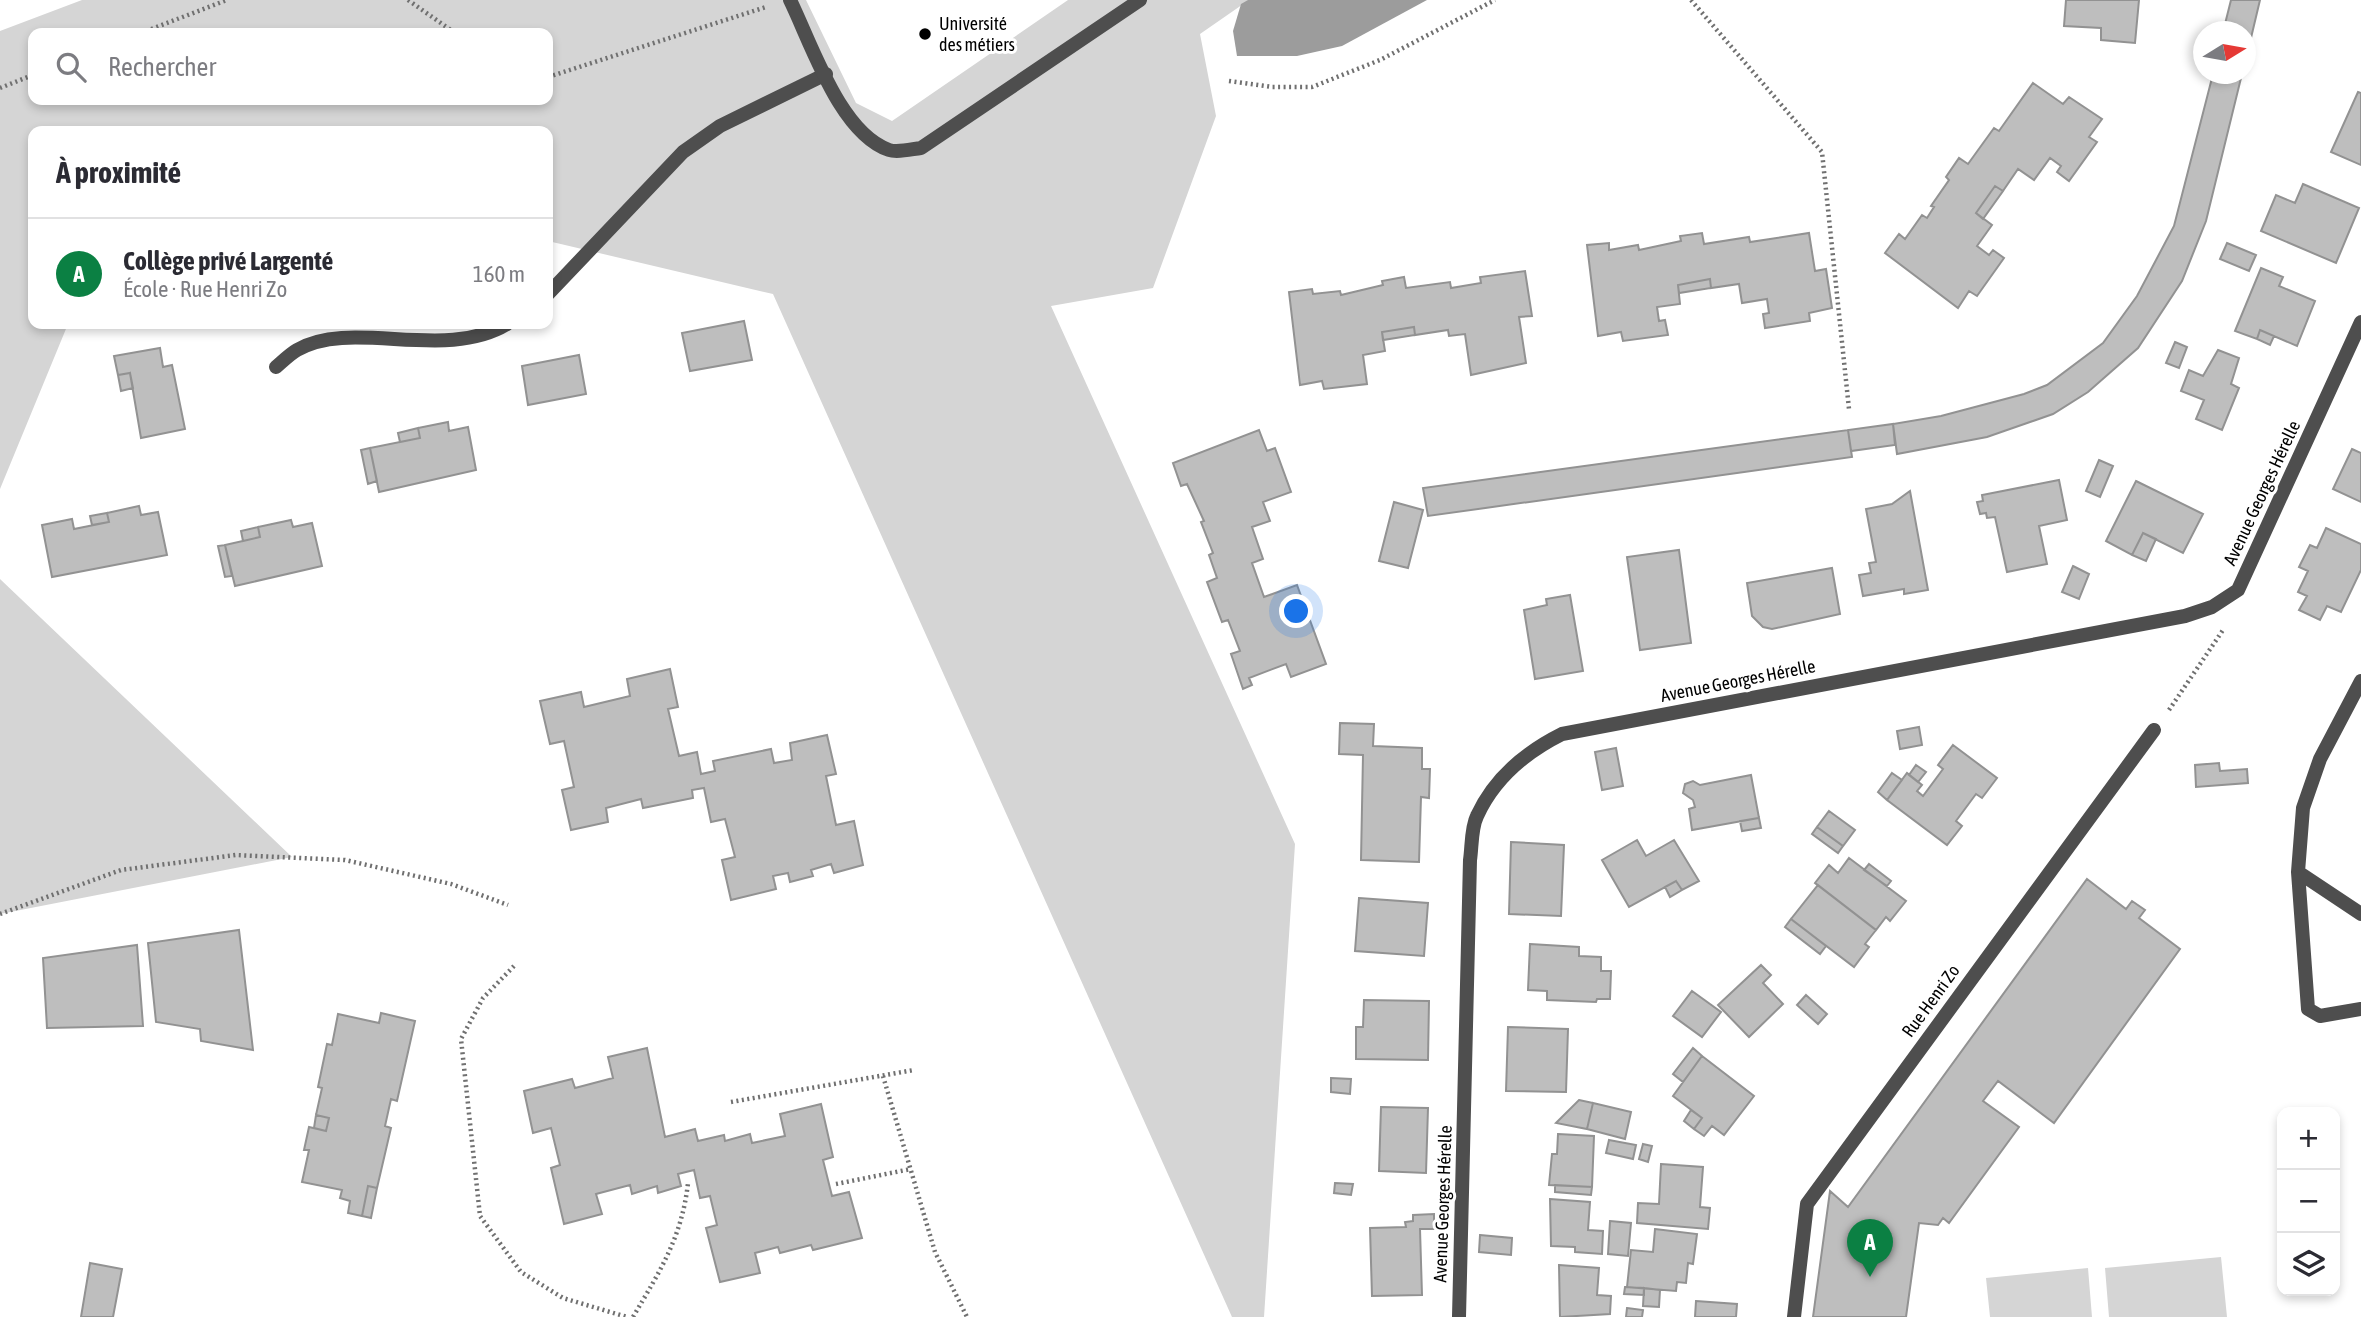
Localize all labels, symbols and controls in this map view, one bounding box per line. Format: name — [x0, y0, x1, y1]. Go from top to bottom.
place label: Université des métiers — [939, 13, 1015, 55]
north arrow — [2193, 21, 2256, 84]
marker: Université des métiers — [917, 26, 933, 42]
search box — [28, 28, 553, 105]
icon: search — [52, 48, 90, 86]
text: Rechercher — [108, 52, 216, 82]
text: À proximité — [56, 155, 181, 189]
text: Collège privé Largenté — [123, 246, 333, 276]
text: A — [73, 261, 85, 287]
text: 160 m — [473, 261, 525, 287]
text: École · Rue Henri Zo — [123, 276, 287, 302]
street label: Avenue Georges Hérelle — [2219, 417, 2304, 568]
your location — [1279, 594, 1313, 628]
street label: Avenue Georges Hérelle — [1659, 655, 1817, 706]
street label: Rue Henri Zo — [1897, 960, 1964, 1041]
map controls — [2277, 1107, 2340, 1296]
button: + — [2277, 1107, 2340, 1170]
street label: Avenue Georges Hérelle — [1429, 1125, 1456, 1283]
button: − — [2277, 1170, 2340, 1233]
pin: A — [1847, 1219, 1893, 1277]
button: layers — [2277, 1233, 2340, 1296]

